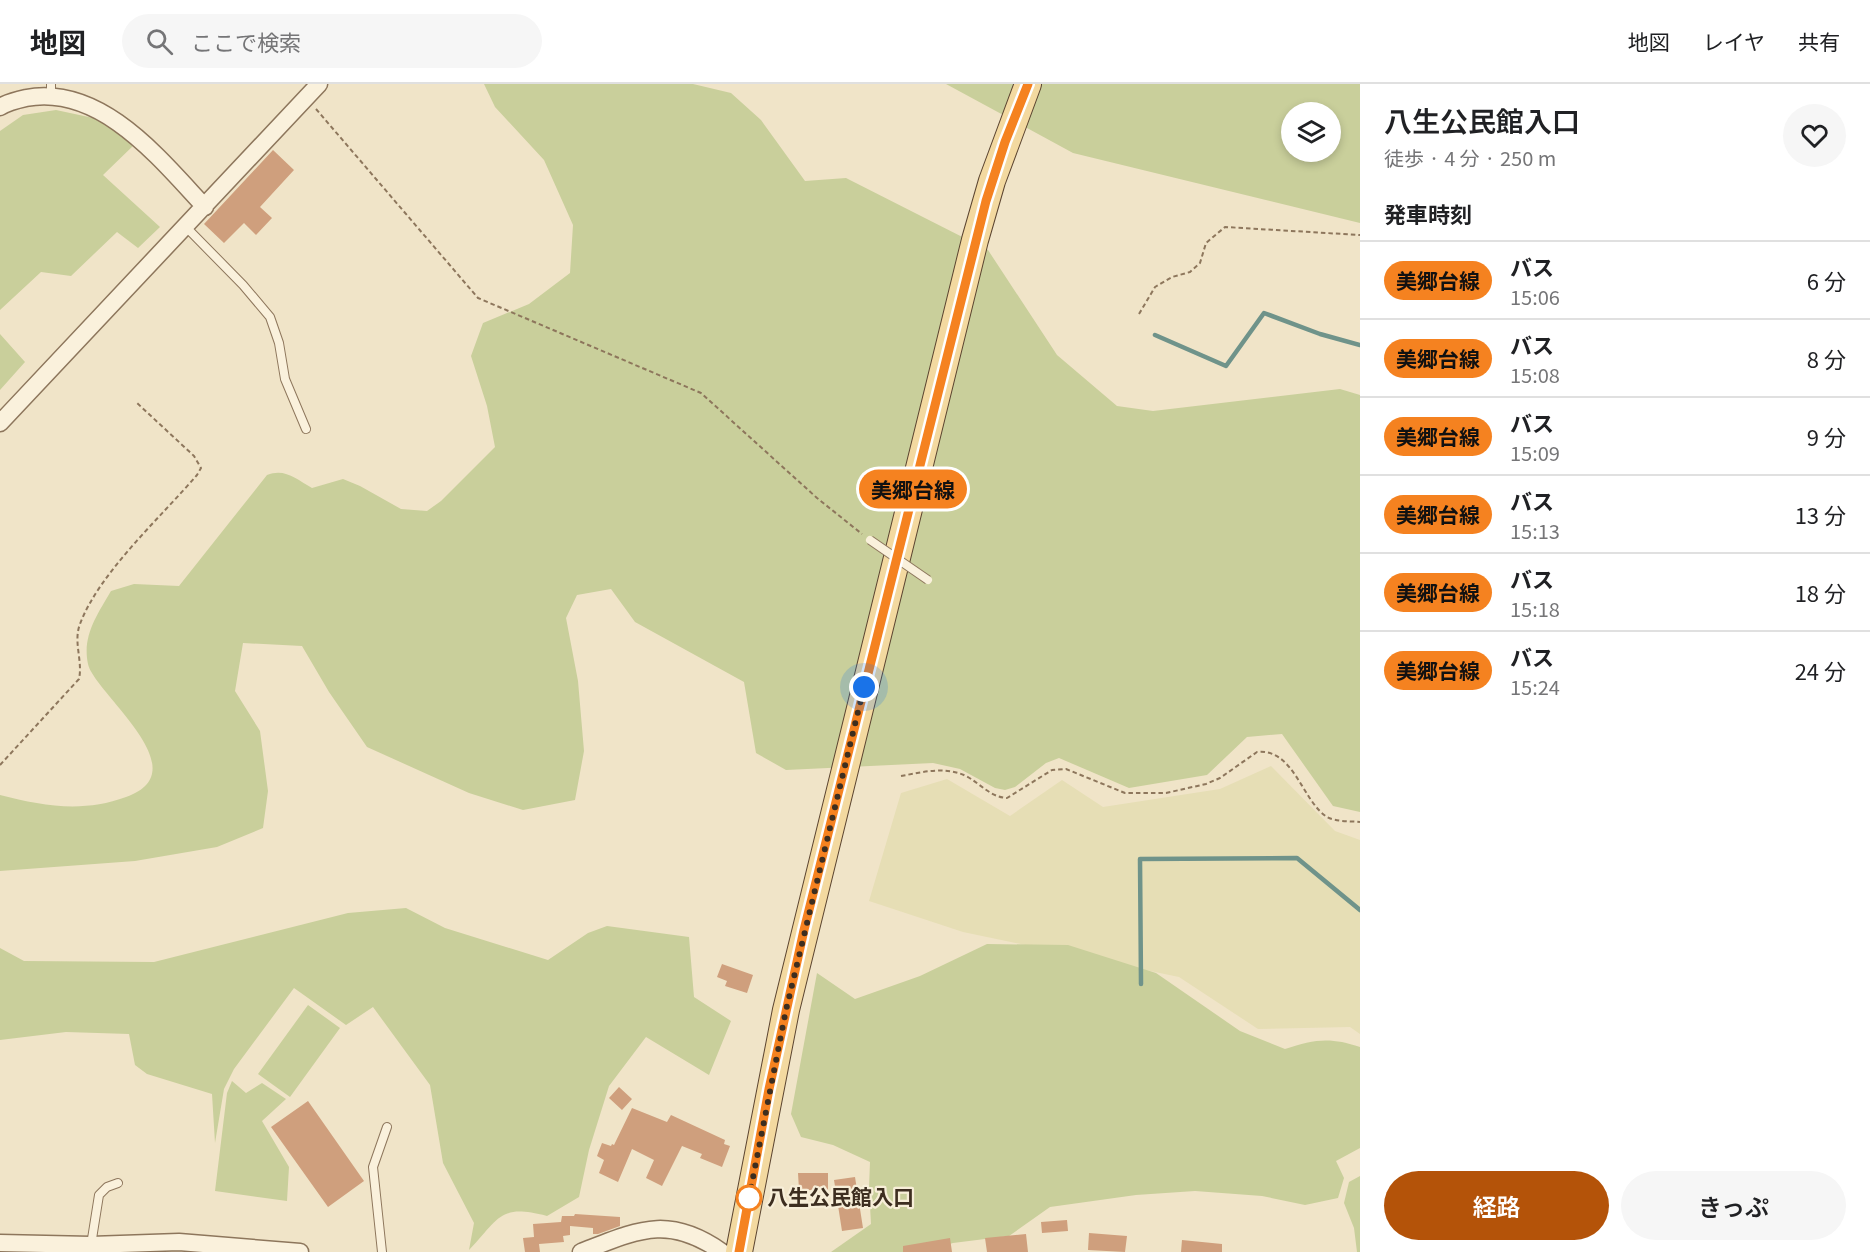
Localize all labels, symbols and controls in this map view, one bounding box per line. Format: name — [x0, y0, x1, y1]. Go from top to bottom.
search box — [122, 14, 542, 68]
text: 地図 — [30, 21, 86, 61]
icon: search — [143, 25, 176, 58]
text: ここで検索 — [191, 25, 301, 57]
text: 地図 — [1628, 26, 1670, 56]
text: レイヤ — [1703, 26, 1765, 56]
text: 共有 — [1798, 26, 1840, 56]
text: 八生公民館入口 — [1384, 100, 1580, 140]
map controls — [1281, 102, 1341, 162]
button: layers — [1281, 102, 1341, 162]
button: heart — [1783, 104, 1846, 167]
text: 徒歩 · 4 分 · 250 m — [1384, 143, 1556, 172]
text: 発車時刻 — [1384, 197, 1472, 229]
text: バス — [1510, 250, 1554, 282]
text: 6 分 — [1807, 264, 1846, 296]
text: 美郷台線 — [1396, 265, 1480, 295]
text: 15:06 — [1510, 282, 1560, 311]
text: バス — [1510, 328, 1554, 360]
text: 8 分 — [1807, 342, 1846, 374]
text: 美郷台線 — [1396, 343, 1480, 373]
text: 15:08 — [1510, 360, 1560, 389]
text: バス — [1510, 406, 1554, 438]
text: 9 分 — [1807, 420, 1846, 452]
text: 美郷台線 — [1396, 421, 1480, 451]
text: 15:09 — [1510, 438, 1560, 467]
line badge: 美郷台線 — [871, 470, 955, 508]
text: 美郷台線 — [871, 474, 955, 504]
text: バス — [1510, 484, 1554, 516]
text: 13 分 — [1795, 498, 1846, 530]
text: 美郷台線 — [1396, 499, 1480, 529]
text: 15:13 — [1510, 516, 1560, 545]
text: バス — [1510, 562, 1554, 594]
text: 18 分 — [1795, 576, 1846, 608]
text: 美郷台線 — [1396, 577, 1480, 607]
text: 15:18 — [1510, 594, 1560, 623]
text: バス — [1510, 640, 1554, 672]
text: 24 分 — [1795, 654, 1846, 686]
text: 美郷台線 — [1396, 655, 1480, 685]
your location — [849, 672, 879, 702]
text: 15:24 — [1510, 672, 1560, 701]
button: 経路 — [1384, 1171, 1609, 1240]
button: きっぷ — [1621, 1171, 1846, 1240]
place label: 八生公民館入口 — [767, 1181, 914, 1211]
marker: 八生公民館入口 — [736, 1185, 762, 1211]

